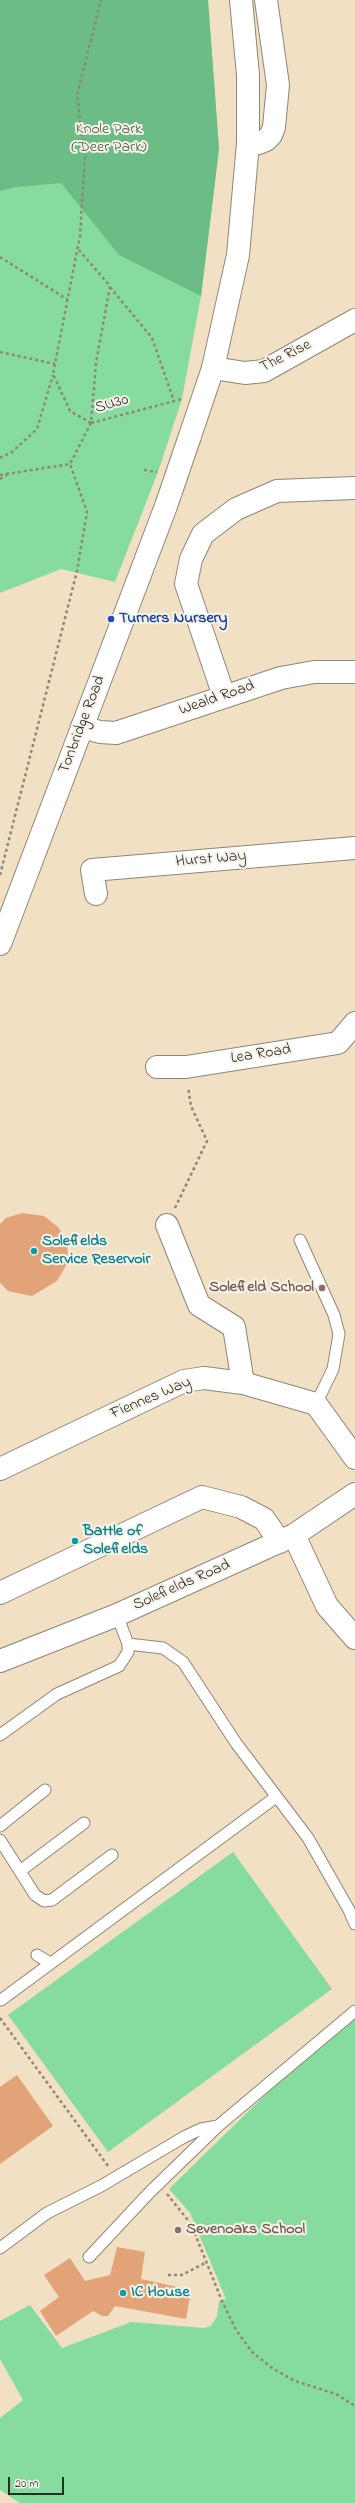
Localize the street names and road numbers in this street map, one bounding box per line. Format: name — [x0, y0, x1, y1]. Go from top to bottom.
street label: The Rise — [257, 336, 315, 378]
street label: SU30 — [93, 391, 131, 419]
street label: Tonbridge Road — [56, 673, 110, 777]
street label: Weald Road — [177, 677, 257, 721]
street label: Hurst Way — [175, 847, 247, 873]
street label: Lea Road — [230, 1041, 292, 1069]
street label: Fiennes Way — [108, 1373, 194, 1425]
street label: Solefields Road — [131, 1556, 233, 1616]

